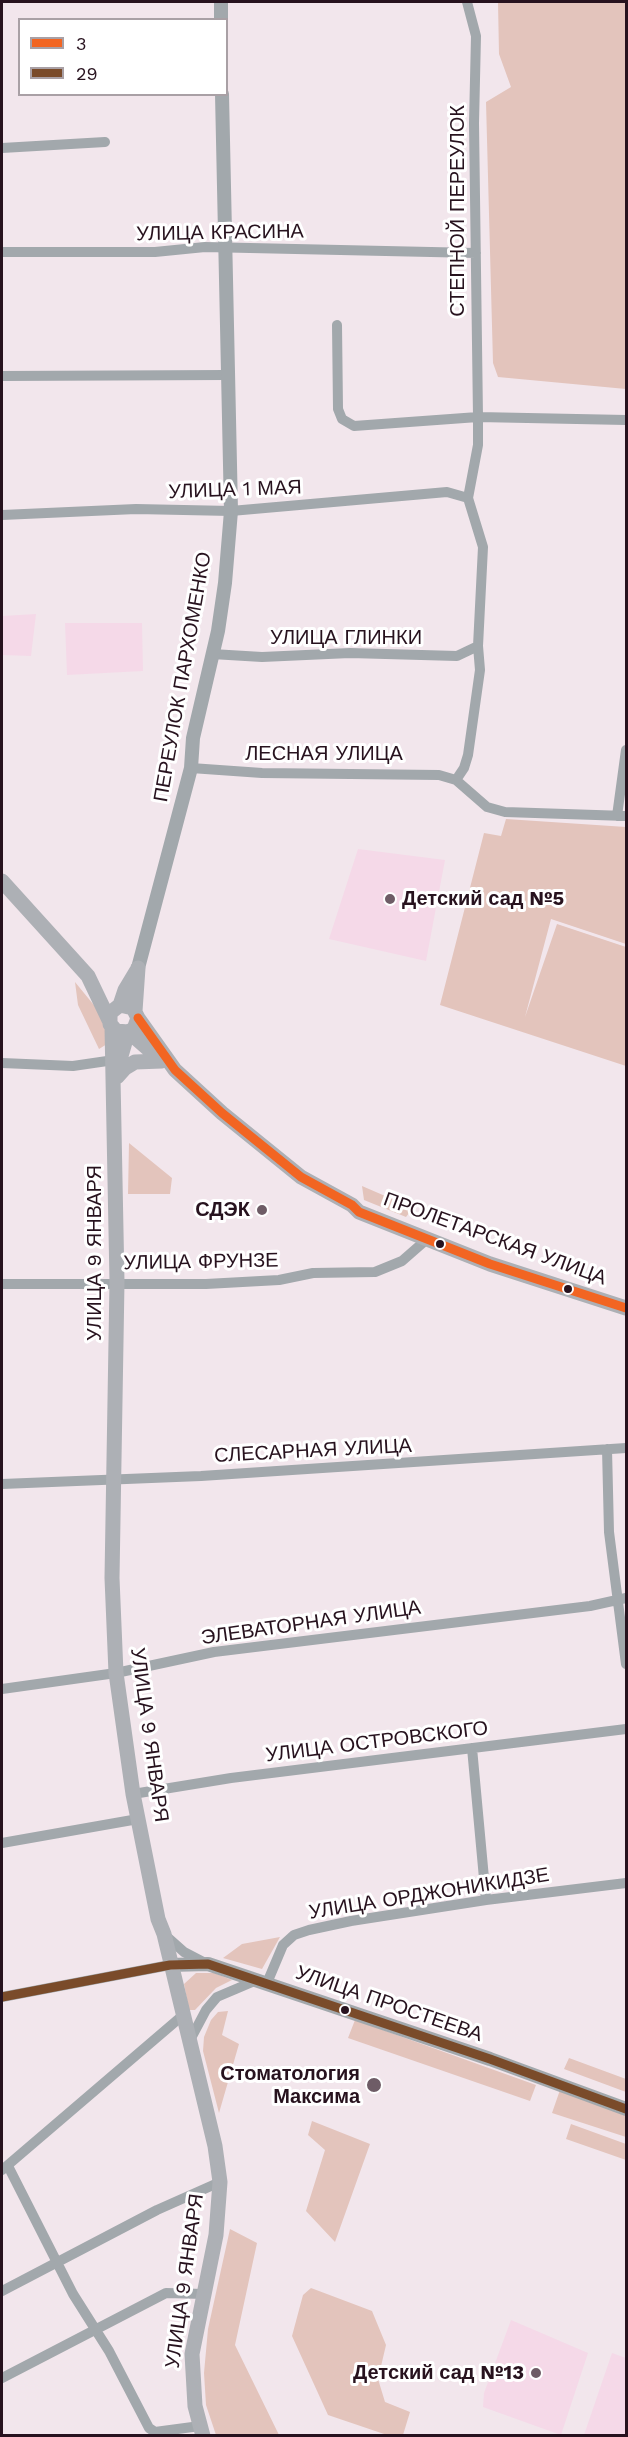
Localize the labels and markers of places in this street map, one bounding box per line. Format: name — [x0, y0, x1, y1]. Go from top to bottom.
place label: Детский сад №5 — [402, 887, 564, 911]
marker: Детский сад №5 — [383, 892, 397, 906]
place label: СДЭК — [195, 1198, 250, 1222]
marker: СДЭК — [255, 1203, 269, 1217]
unlabelled marker — [434, 1238, 446, 1250]
unlabelled marker — [562, 1283, 574, 1295]
unlabelled marker — [339, 2004, 351, 2016]
place label: Стоматология Максима — [220, 2062, 360, 2109]
marker: Стоматология Максима — [365, 2076, 383, 2094]
place label: Детский сад №13 — [353, 2361, 524, 2385]
marker: Детский сад №13 — [529, 2366, 543, 2380]

